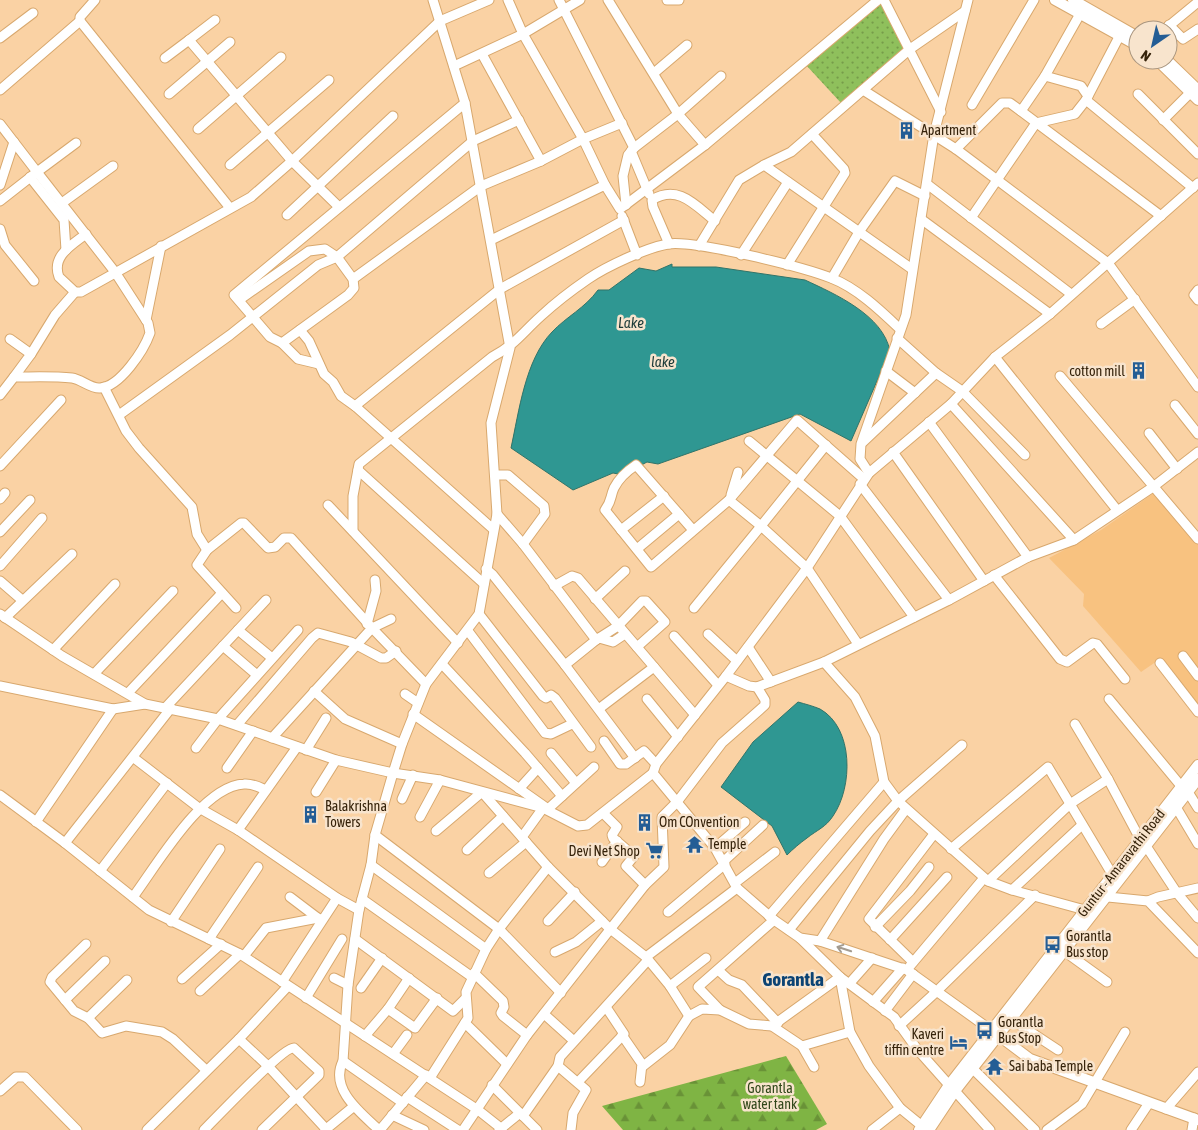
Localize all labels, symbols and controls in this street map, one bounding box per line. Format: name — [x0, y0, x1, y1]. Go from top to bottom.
north arrow — [1128, 20, 1178, 70]
text: N — [1138, 47, 1154, 65]
building icon: Apartment — [897, 120, 917, 140]
place label: Apartment — [921, 122, 976, 138]
water label: Lake — [618, 314, 644, 331]
water label: lake — [651, 353, 675, 370]
building icon: cotton mill — [1129, 361, 1149, 381]
place label: cotton mill — [1069, 363, 1125, 379]
place label: Balakrishna Towers — [325, 798, 387, 830]
building icon: Balakrishna Towers — [301, 804, 321, 824]
street label: Guntur - Amaravathi Road — [1074, 806, 1168, 920]
building icon: Om COnvention — [635, 812, 655, 832]
place label: Om COnvention — [659, 814, 740, 830]
temple icon: Temple — [684, 834, 704, 854]
place label: Temple — [708, 836, 746, 852]
supermarket icon: Devi Net Shop — [644, 841, 664, 861]
place label: Devi Net Shop — [569, 843, 640, 859]
place label: Gorantla Bus stop — [1066, 928, 1111, 960]
bus stop icon: Gorantla Bus stop — [1042, 934, 1062, 954]
one-way arrow — [836, 943, 852, 953]
district label: Gorantla — [762, 968, 824, 990]
place label: Gorantla Bus Stop — [998, 1014, 1043, 1046]
bus stop icon: Gorantla Bus Stop — [974, 1020, 994, 1040]
place label: Kaveri tiffin centre — [884, 1026, 944, 1058]
hotel icon: Kaveri tiffin centre — [948, 1032, 968, 1052]
temple icon: Sai baba Temple — [985, 1056, 1005, 1076]
place label: Sai baba Temple — [1009, 1058, 1093, 1074]
park label: Gorantla water tank — [743, 1080, 797, 1112]

